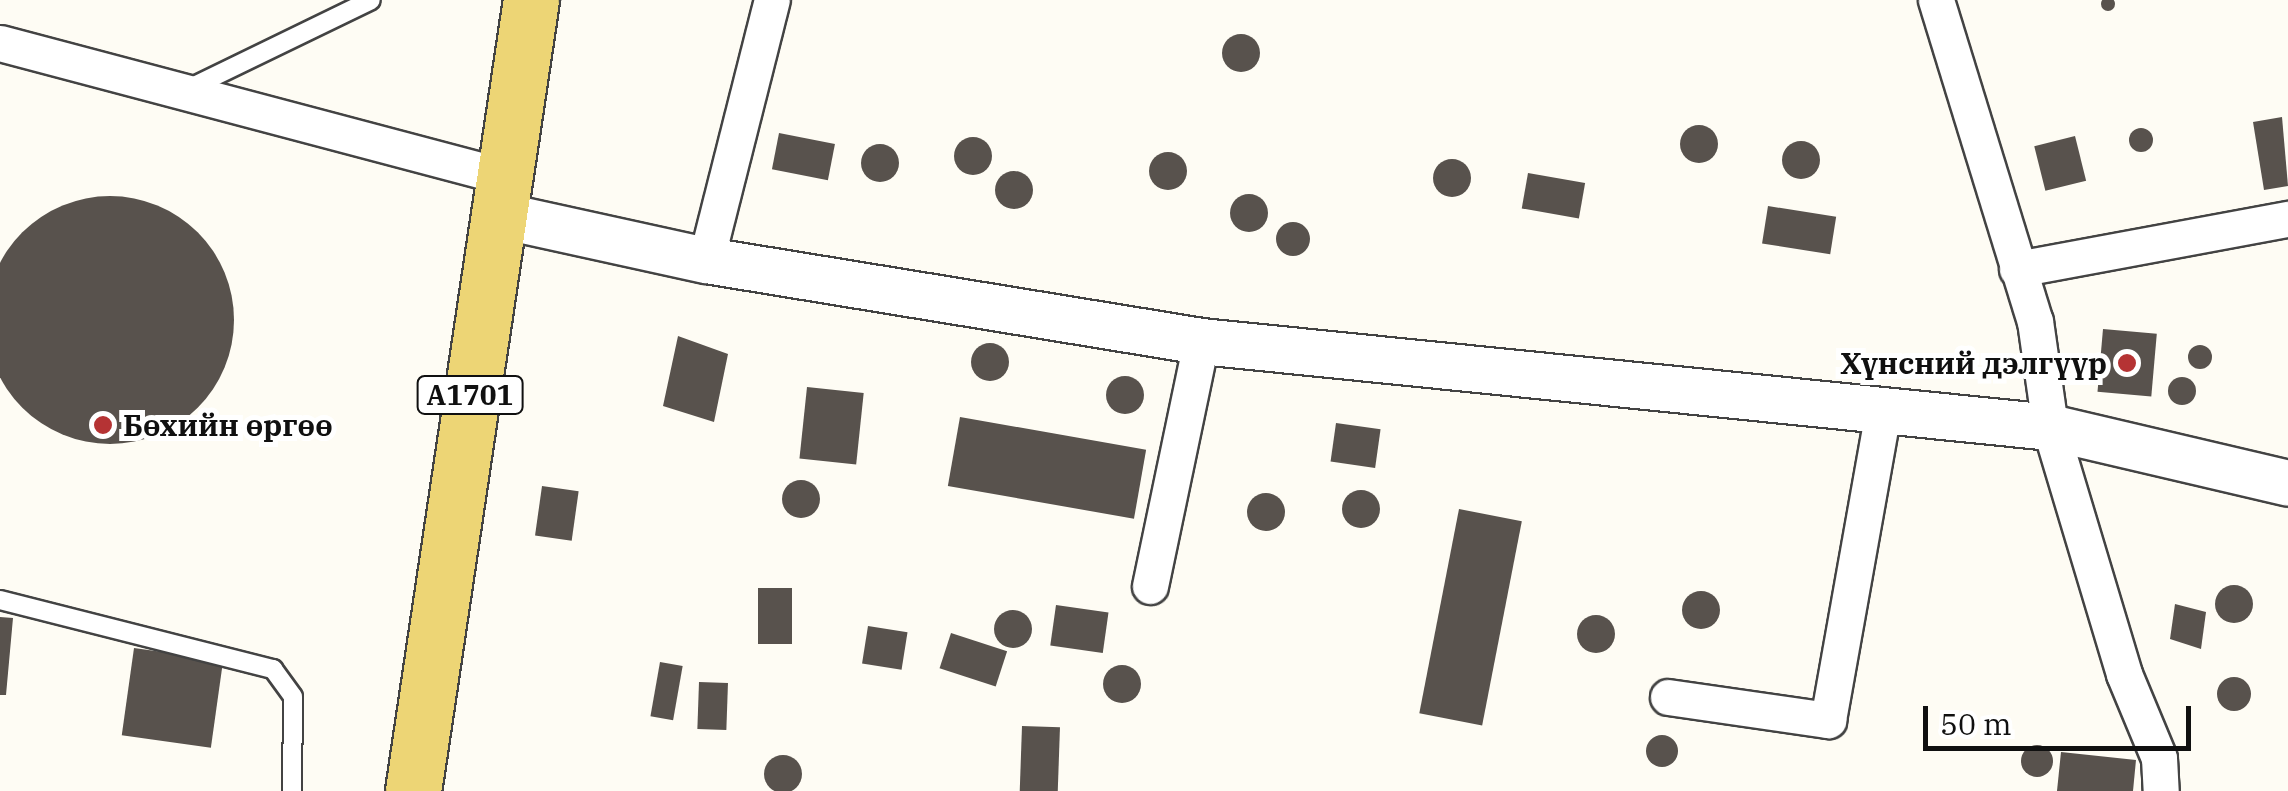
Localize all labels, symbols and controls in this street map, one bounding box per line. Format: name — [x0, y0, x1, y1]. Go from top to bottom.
place label: Хүнсний дэлгүүр — [1840, 345, 2107, 381]
marker: Хүнсний дэлгүүр — [2116, 352, 2138, 374]
road number: A1701 — [415, 372, 525, 418]
place label: Бөхийн өргөө — [123, 407, 333, 443]
marker: Бөхийн өргөө — [92, 414, 114, 436]
scale bar — [1928, 686, 2196, 748]
text: 50 m — [1940, 704, 2012, 743]

